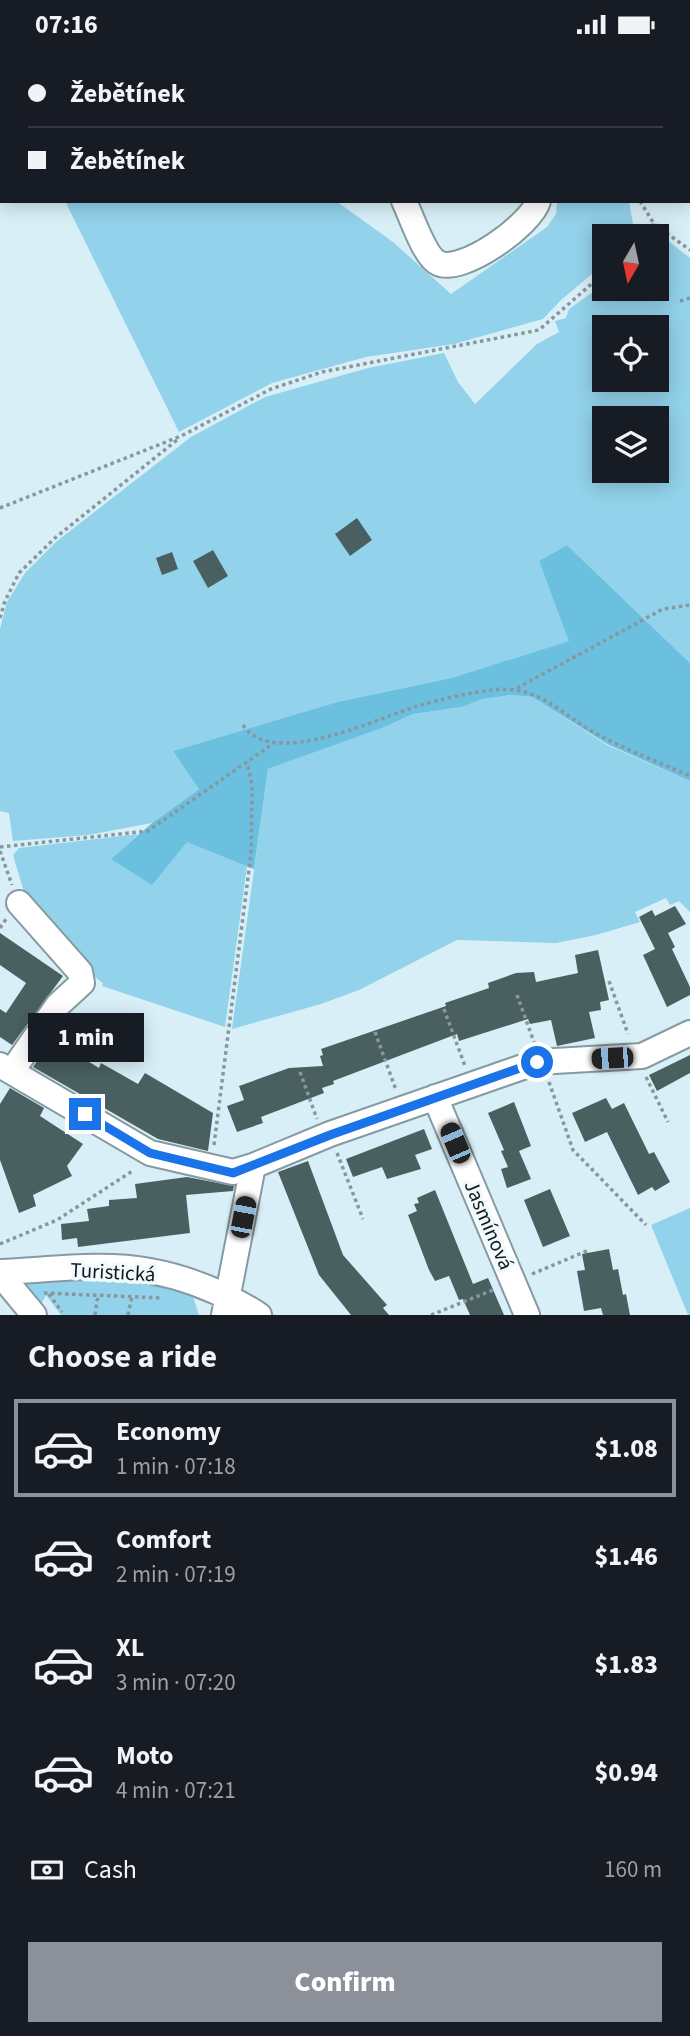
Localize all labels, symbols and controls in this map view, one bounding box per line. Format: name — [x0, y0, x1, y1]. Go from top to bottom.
text: 07:16 — [35, 6, 98, 43]
text: Žebětínek — [70, 75, 185, 112]
text: Žebětínek — [70, 142, 185, 179]
north arrow — [592, 224, 668, 301]
map controls — [592, 224, 669, 483]
button: locate — [592, 315, 669, 392]
button: layers — [592, 406, 669, 483]
callout: 1 min — [27, 1013, 143, 1061]
text: 1 min — [58, 1021, 114, 1054]
route start — [521, 1046, 553, 1078]
car — [591, 1046, 634, 1070]
route end — [69, 1098, 101, 1130]
car — [438, 1120, 473, 1166]
street label: Jasmínová — [457, 1176, 521, 1274]
car — [229, 1194, 258, 1240]
street label: Turistická — [70, 1255, 156, 1289]
text: Choose a ride — [28, 1334, 217, 1380]
text: Economy — [116, 1413, 221, 1450]
icon: car — [32, 1417, 95, 1480]
text: $1.08 — [594, 1430, 658, 1467]
text: 1 min · 07:18 — [116, 1450, 236, 1483]
text: Comfort — [116, 1521, 211, 1558]
icon: car — [32, 1525, 95, 1588]
text: $1.46 — [594, 1538, 658, 1575]
text: 2 min · 07:19 — [116, 1558, 236, 1591]
text: XL — [116, 1629, 144, 1666]
icon: car — [32, 1633, 95, 1696]
text: $1.83 — [594, 1646, 658, 1683]
text: 3 min · 07:20 — [116, 1666, 236, 1699]
text: Moto — [116, 1737, 173, 1774]
icon: car — [32, 1741, 95, 1804]
text: $0.94 — [594, 1754, 658, 1791]
text: 4 min · 07:21 — [116, 1774, 236, 1807]
icon: cash — [28, 1851, 66, 1889]
text: Cash — [84, 1851, 137, 1888]
text: 160 m — [604, 1853, 662, 1886]
button: Confirm — [28, 1942, 662, 2022]

